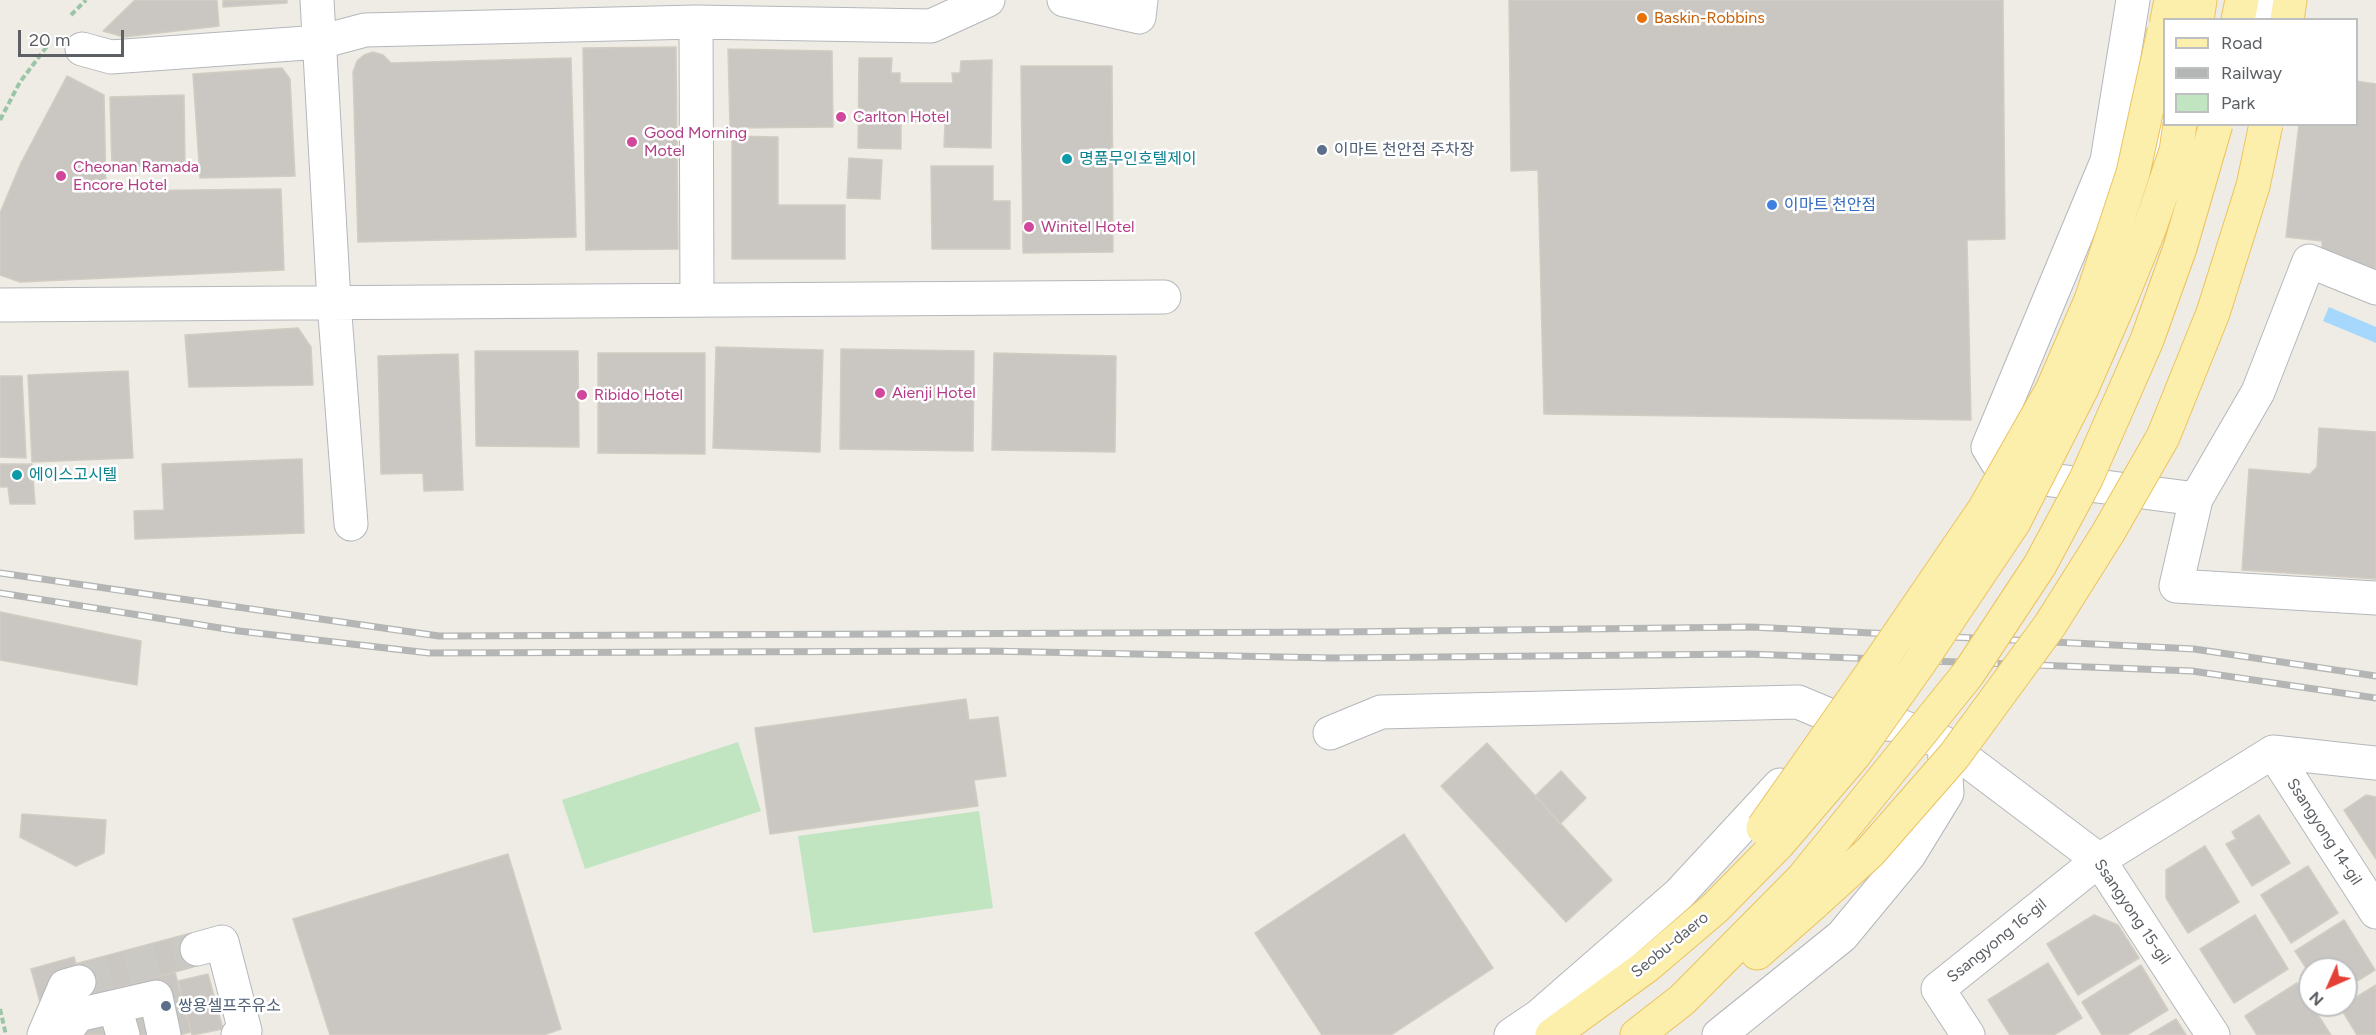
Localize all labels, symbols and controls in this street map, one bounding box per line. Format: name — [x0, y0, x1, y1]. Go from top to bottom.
place label: Baskin-Robbins — [1654, 8, 1765, 28]
marker: Baskin-Robbins — [1635, 11, 1649, 25]
scale bar — [21, 18, 128, 56]
legend — [2163, 18, 2358, 126]
text: 20 m — [29, 29, 70, 51]
text: Road — [2221, 32, 2262, 54]
text: Railway — [2221, 62, 2282, 84]
text: Park — [2221, 92, 2255, 114]
place label: Carlton Hotel — [853, 107, 949, 127]
marker: Carlton Hotel — [834, 110, 848, 124]
place label: Good Morning Motel — [644, 123, 747, 161]
marker: Good Morning Motel — [625, 135, 639, 149]
place label: 이마트 천안점 주차장 — [1334, 140, 1474, 160]
marker: 이마트 천안점 주차장 — [1315, 143, 1329, 157]
place label: 명품무인호텔제이 — [1079, 149, 1197, 169]
marker: 명품무인호텔제이 — [1060, 152, 1074, 166]
place label: Cheonan Ramada Encore Hotel — [73, 157, 199, 195]
marker: Cheonan Ramada Encore Hotel — [54, 169, 68, 183]
place label: 이마트 천안점 — [1784, 195, 1876, 215]
marker: 이마트 천안점 — [1765, 198, 1779, 212]
place label: Winitel Hotel — [1041, 217, 1134, 237]
marker: Winitel Hotel — [1022, 220, 1036, 234]
place label: Aienji Hotel — [892, 383, 976, 403]
place label: Ribido Hotel — [594, 385, 683, 405]
marker: Aienji Hotel — [873, 386, 887, 400]
marker: Ribido Hotel — [575, 388, 589, 402]
place label: 에이스고시텔 — [29, 465, 117, 485]
marker: 에이스고시텔 — [10, 468, 24, 482]
street label: Ssangyong 14-gil — [2282, 775, 2366, 889]
street label: Ssangyong 15-gil — [2090, 856, 2174, 968]
street label: Ssangyong 16-gil — [1943, 895, 2051, 987]
street label: Seobu-daero — [1628, 908, 1712, 982]
north arrow — [2298, 957, 2358, 1017]
text: N — [2305, 988, 2327, 1010]
place label: 쌍용셀프주유소 — [178, 996, 281, 1016]
marker: 쌍용셀프주유소 — [159, 999, 173, 1013]

